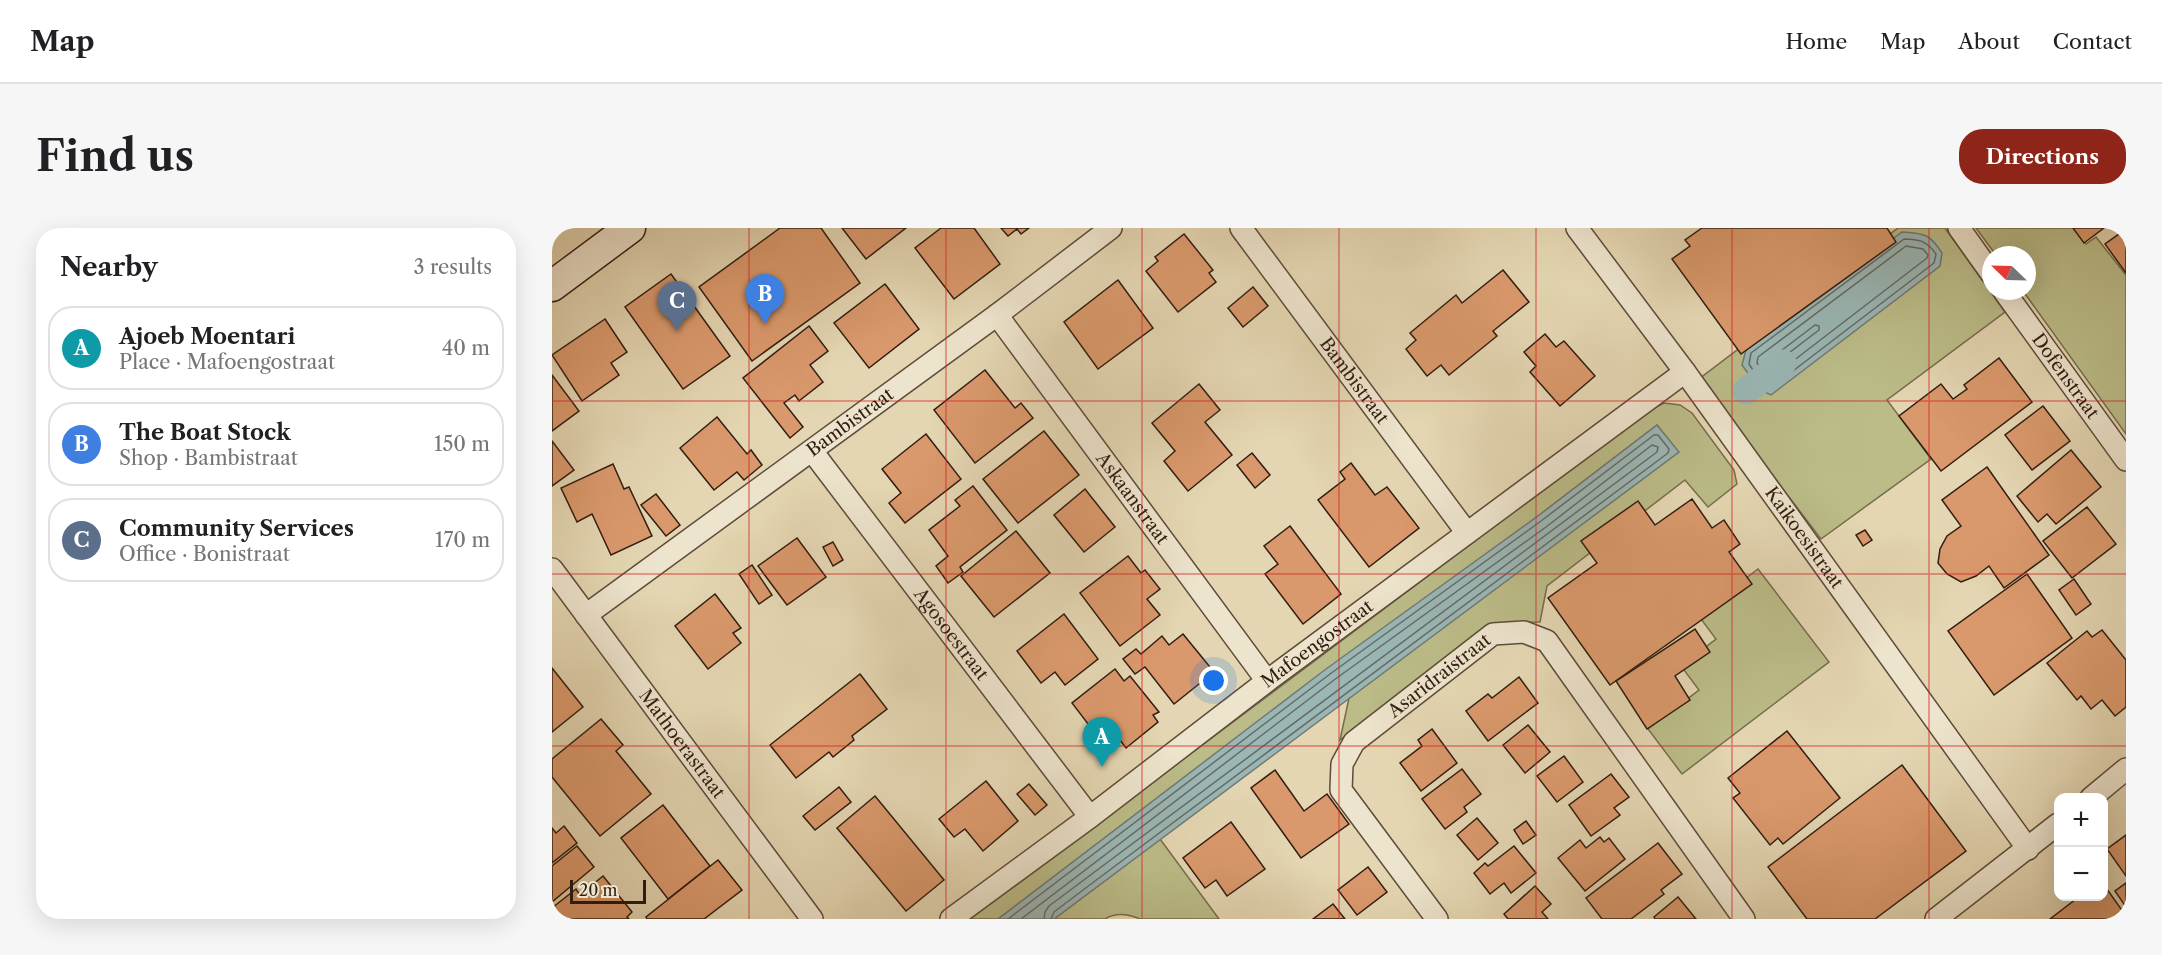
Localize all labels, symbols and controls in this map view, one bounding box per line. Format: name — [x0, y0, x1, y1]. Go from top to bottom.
text: Map — [30, 24, 94, 58]
text: Home — [1786, 29, 1847, 54]
text: Map — [1880, 29, 1925, 54]
text: About — [1958, 29, 2020, 54]
text: Contact — [2053, 29, 2132, 54]
button: Directions — [1959, 129, 2126, 184]
text: Find us — [36, 130, 194, 182]
north arrow — [1982, 246, 2036, 300]
text: Nearby — [60, 251, 158, 283]
text: 3 results — [414, 255, 492, 279]
pin: B — [746, 274, 784, 324]
pin: C — [658, 282, 696, 331]
text: Ajoeb Moentari — [119, 323, 295, 350]
street label: Dofenstraat — [2027, 329, 2104, 424]
street label: Bambistraat — [1315, 333, 1394, 429]
text: A — [74, 336, 89, 360]
text: 40 m — [442, 336, 490, 360]
text: Place · Mafoengostraat — [119, 350, 335, 374]
street label: Bambistraat — [802, 383, 898, 461]
text: The Boat Stock — [119, 419, 291, 446]
text: B — [74, 432, 89, 456]
text: 150 m — [434, 432, 490, 456]
text: Shop · Bambistraat — [119, 446, 298, 470]
street label: Askaanstraat — [1091, 447, 1174, 549]
street label: Kaikoesistraat — [1760, 482, 1848, 593]
text: Community Services — [119, 515, 354, 542]
text: C — [73, 528, 90, 552]
text: 170 m — [435, 528, 490, 552]
text: Office · Bonistraat — [119, 542, 290, 566]
street label: Agosoestraat — [909, 583, 993, 685]
street label: Mafoengostraat — [1257, 595, 1378, 692]
street label: Asaridraistraat — [1383, 628, 1496, 723]
your location — [1199, 666, 1228, 695]
street label: Mathoerastraat — [634, 685, 730, 803]
pin: A — [1082, 718, 1122, 767]
map controls — [2054, 793, 2108, 901]
button: + — [2054, 793, 2108, 847]
button: − — [2054, 847, 2108, 901]
scale bar — [570, 877, 646, 904]
text: 20 m — [579, 880, 618, 900]

